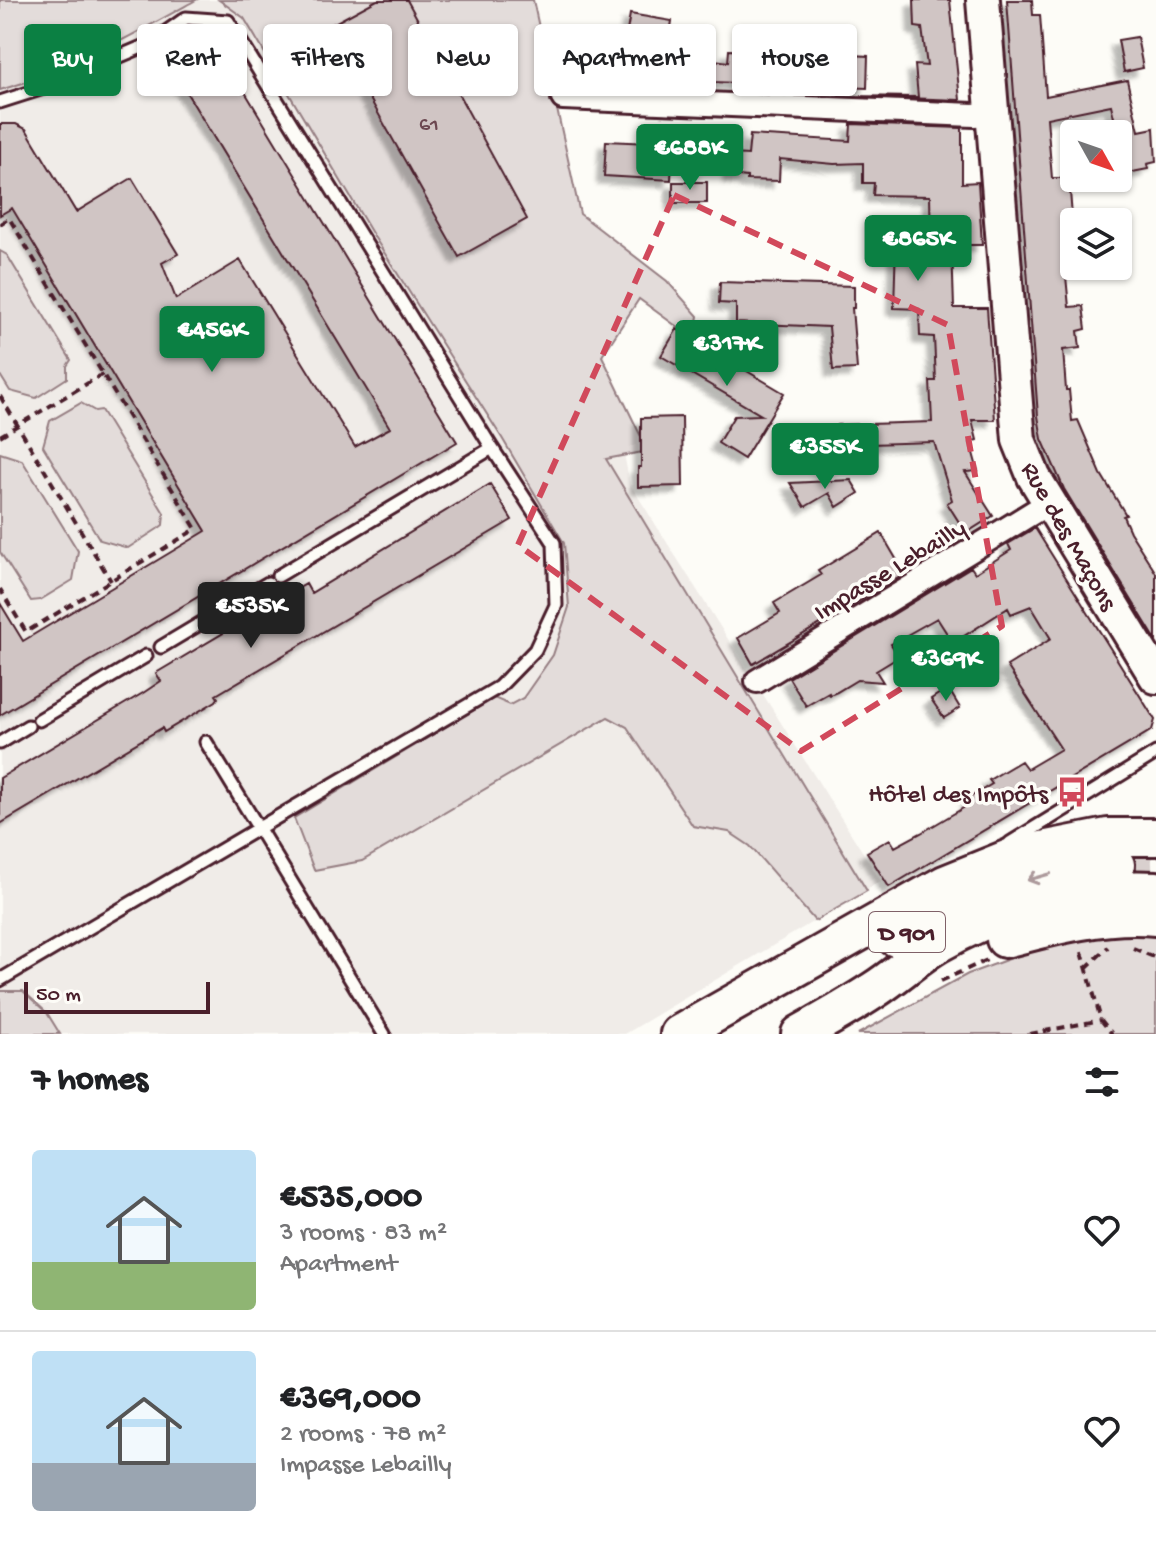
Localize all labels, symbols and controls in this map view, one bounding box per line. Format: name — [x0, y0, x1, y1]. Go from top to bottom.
chip: Buy — [24, 24, 121, 96]
chip: Rent — [137, 24, 247, 96]
chip: Filters — [263, 24, 392, 96]
chip: New — [408, 24, 518, 96]
chip: Apartment — [534, 24, 716, 96]
chip: House — [732, 24, 857, 96]
house number: 61 — [419, 113, 439, 139]
north arrow — [1060, 120, 1132, 192]
map controls — [1060, 120, 1132, 280]
pin: €688K — [634, 124, 746, 192]
text: €688K — [654, 134, 726, 165]
button: layers — [1060, 208, 1132, 280]
pin: €865K — [862, 215, 974, 283]
text: €865K — [883, 225, 953, 256]
pin: €456K — [156, 306, 268, 374]
text: €456K — [178, 316, 246, 347]
pin: €317K — [671, 320, 783, 388]
text: €317K — [693, 330, 761, 361]
pin: €355K — [769, 423, 881, 491]
text: €355K — [790, 433, 860, 464]
street label: Rue des Maçons — [1012, 457, 1123, 618]
street label: Impasse Lebailly — [810, 514, 973, 629]
pin: €535K — [195, 582, 307, 650]
text: €535K — [216, 592, 286, 623]
pin: €369K — [890, 635, 1002, 703]
text: €369K — [911, 645, 981, 676]
bus stop icon: Hôtel des Impôts — [1055, 775, 1089, 809]
place label: Hôtel des Impôts — [868, 781, 1049, 812]
one-way arrow — [1027, 870, 1053, 885]
road number: D 901 — [869, 912, 945, 952]
scale bar — [24, 978, 210, 1014]
text: 50 m — [36, 983, 81, 1009]
icon: filters — [1080, 1060, 1124, 1104]
text: 7 homes — [32, 1062, 148, 1102]
text: €535,000 — [280, 1179, 422, 1219]
icon: home — [96, 1182, 192, 1278]
icon: heart — [1080, 1208, 1124, 1252]
text: 3 rooms · 83 m² — [280, 1219, 447, 1250]
text: Apartment — [280, 1250, 397, 1281]
text: €369,000 — [280, 1380, 421, 1420]
icon: home — [96, 1383, 192, 1479]
icon: heart — [1080, 1409, 1124, 1453]
text: 2 rooms · 78 m² — [280, 1420, 446, 1451]
text: Impasse Lebailly — [280, 1451, 452, 1482]

